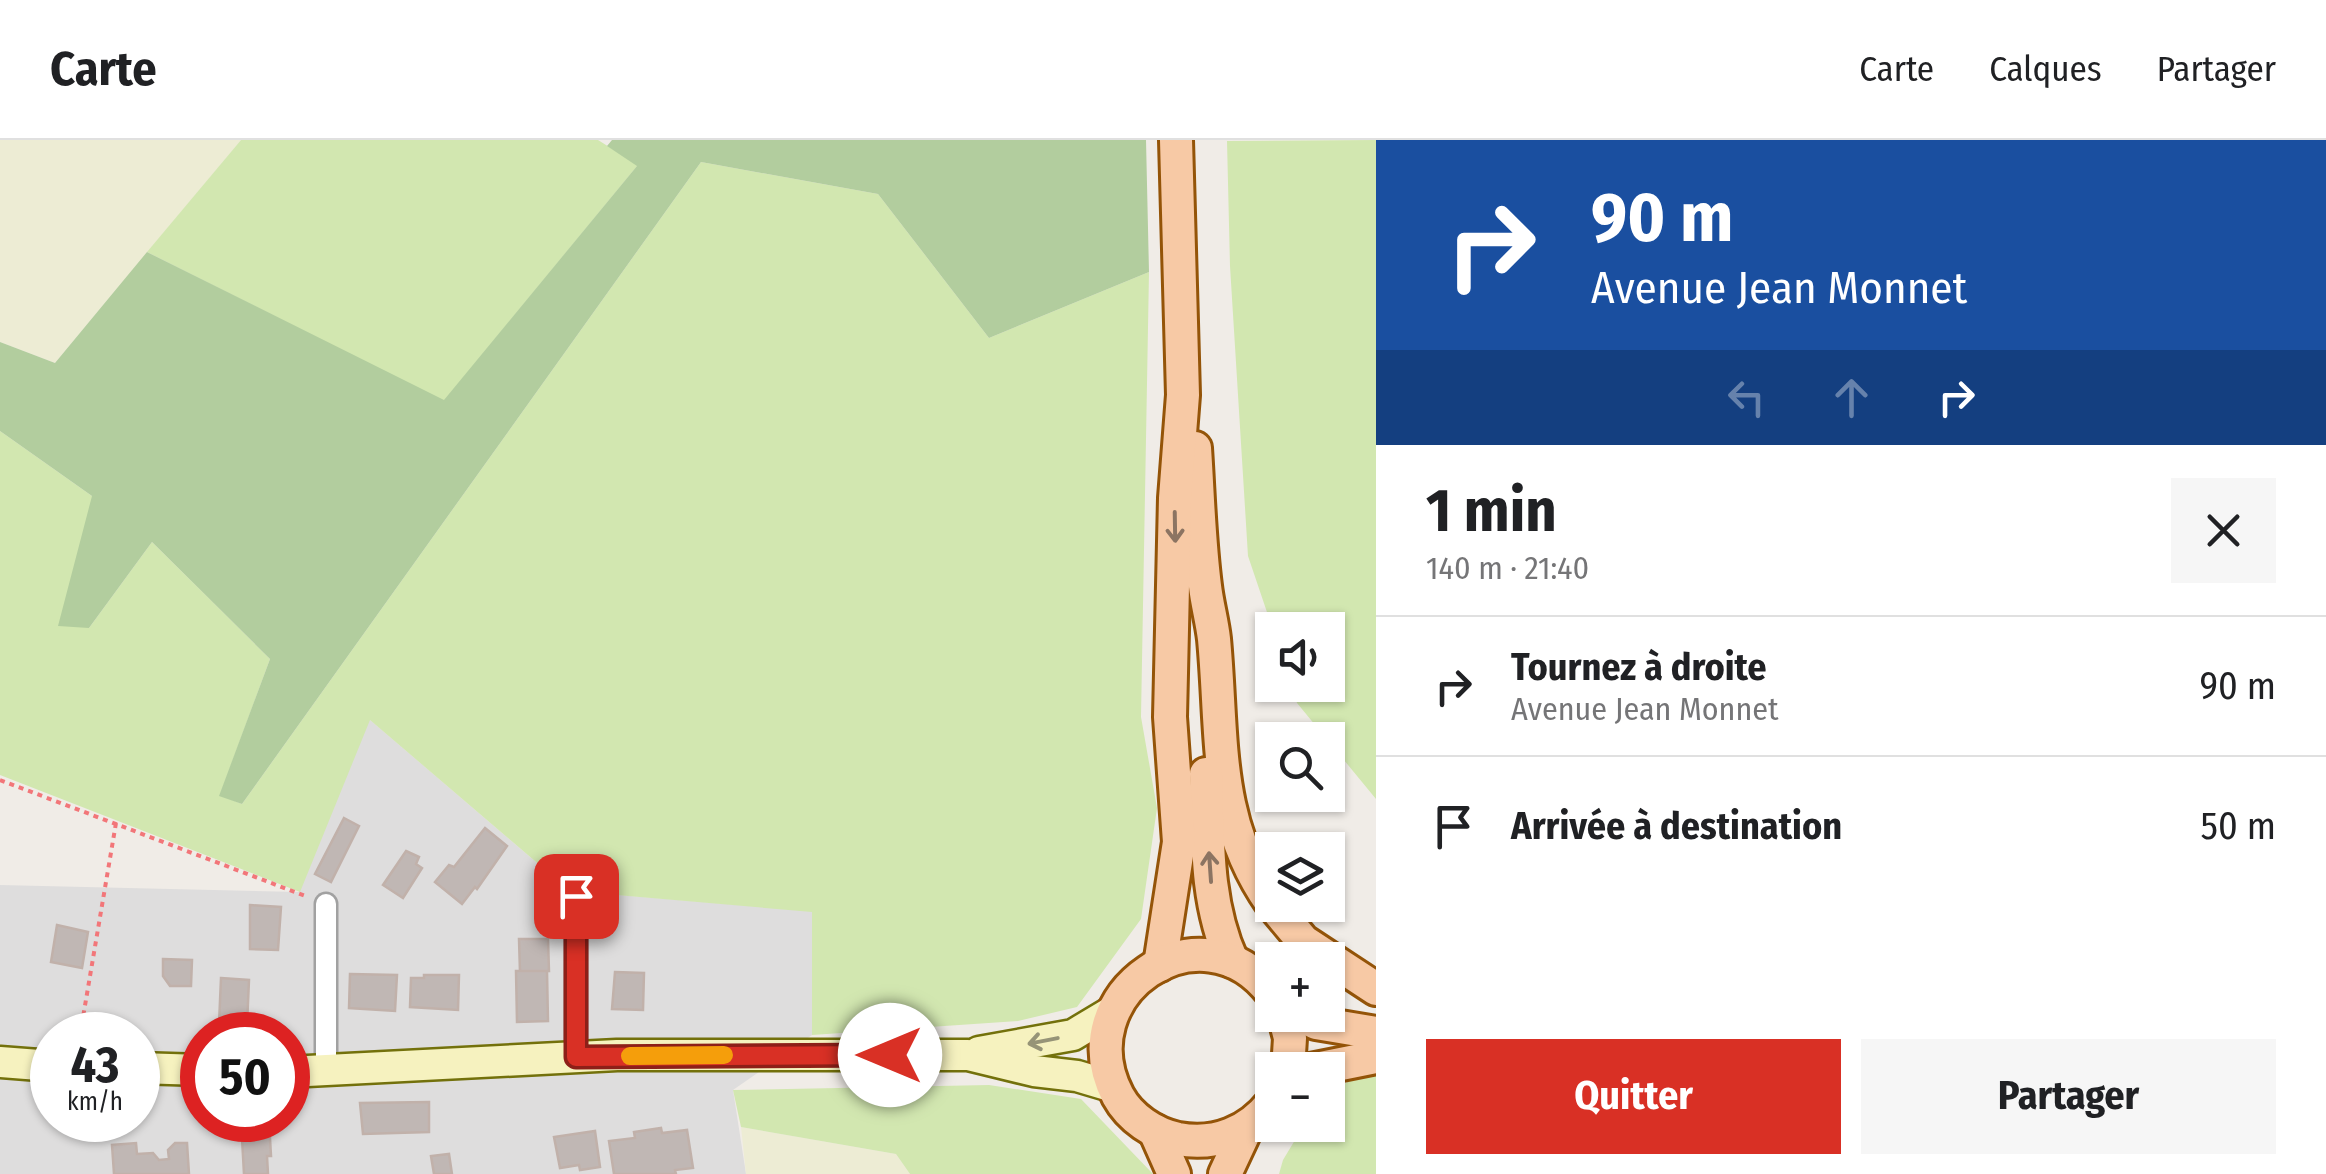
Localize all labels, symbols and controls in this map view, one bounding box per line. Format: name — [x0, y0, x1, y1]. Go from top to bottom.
text: Carte — [50, 40, 156, 98]
text: Carte — [1859, 48, 1934, 90]
text: Calques — [1989, 48, 2102, 90]
text: Partager — [2157, 48, 2276, 90]
text: 90 m — [1591, 176, 1733, 260]
icon: right — [1426, 180, 1556, 310]
text: Avenue Jean Monnet — [1591, 261, 1967, 315]
icon: left — [1719, 370, 1774, 425]
icon: ahead — [1824, 370, 1879, 425]
icon: right — [1929, 370, 1984, 425]
text: 1 min — [1426, 475, 1557, 547]
button: close — [2171, 478, 2276, 583]
one-way arrow — [1166, 510, 1184, 542]
text: 140 m · 21:40 — [1426, 549, 1589, 587]
map controls — [1255, 612, 1345, 1142]
button: sound — [1255, 612, 1345, 702]
text: Tournez à droite — [1511, 644, 1767, 690]
icon: right — [1426, 659, 1481, 714]
text: 90 m — [2200, 663, 2276, 709]
text: Avenue Jean Monnet — [1511, 690, 1779, 728]
button: search — [1255, 722, 1345, 812]
icon: arrive — [1426, 799, 1481, 854]
text: Arrivée à destination — [1511, 803, 1842, 849]
text: 50 m — [2201, 803, 2276, 849]
button: layers — [1255, 832, 1345, 922]
one-way arrow — [1200, 851, 1219, 884]
pin — [534, 854, 619, 939]
icon: arrive — [549, 869, 604, 924]
button: + — [1255, 942, 1345, 1032]
position arrow — [838, 1003, 942, 1107]
speed limit sign: 50 — [180, 1012, 310, 1142]
one-way arrow — [1027, 1032, 1060, 1051]
text: 43 — [71, 1035, 119, 1095]
button: Quitter — [1426, 1039, 1841, 1154]
button: Partager — [1861, 1039, 2276, 1154]
button: − — [1255, 1052, 1345, 1142]
text: km/h — [67, 1087, 123, 1117]

